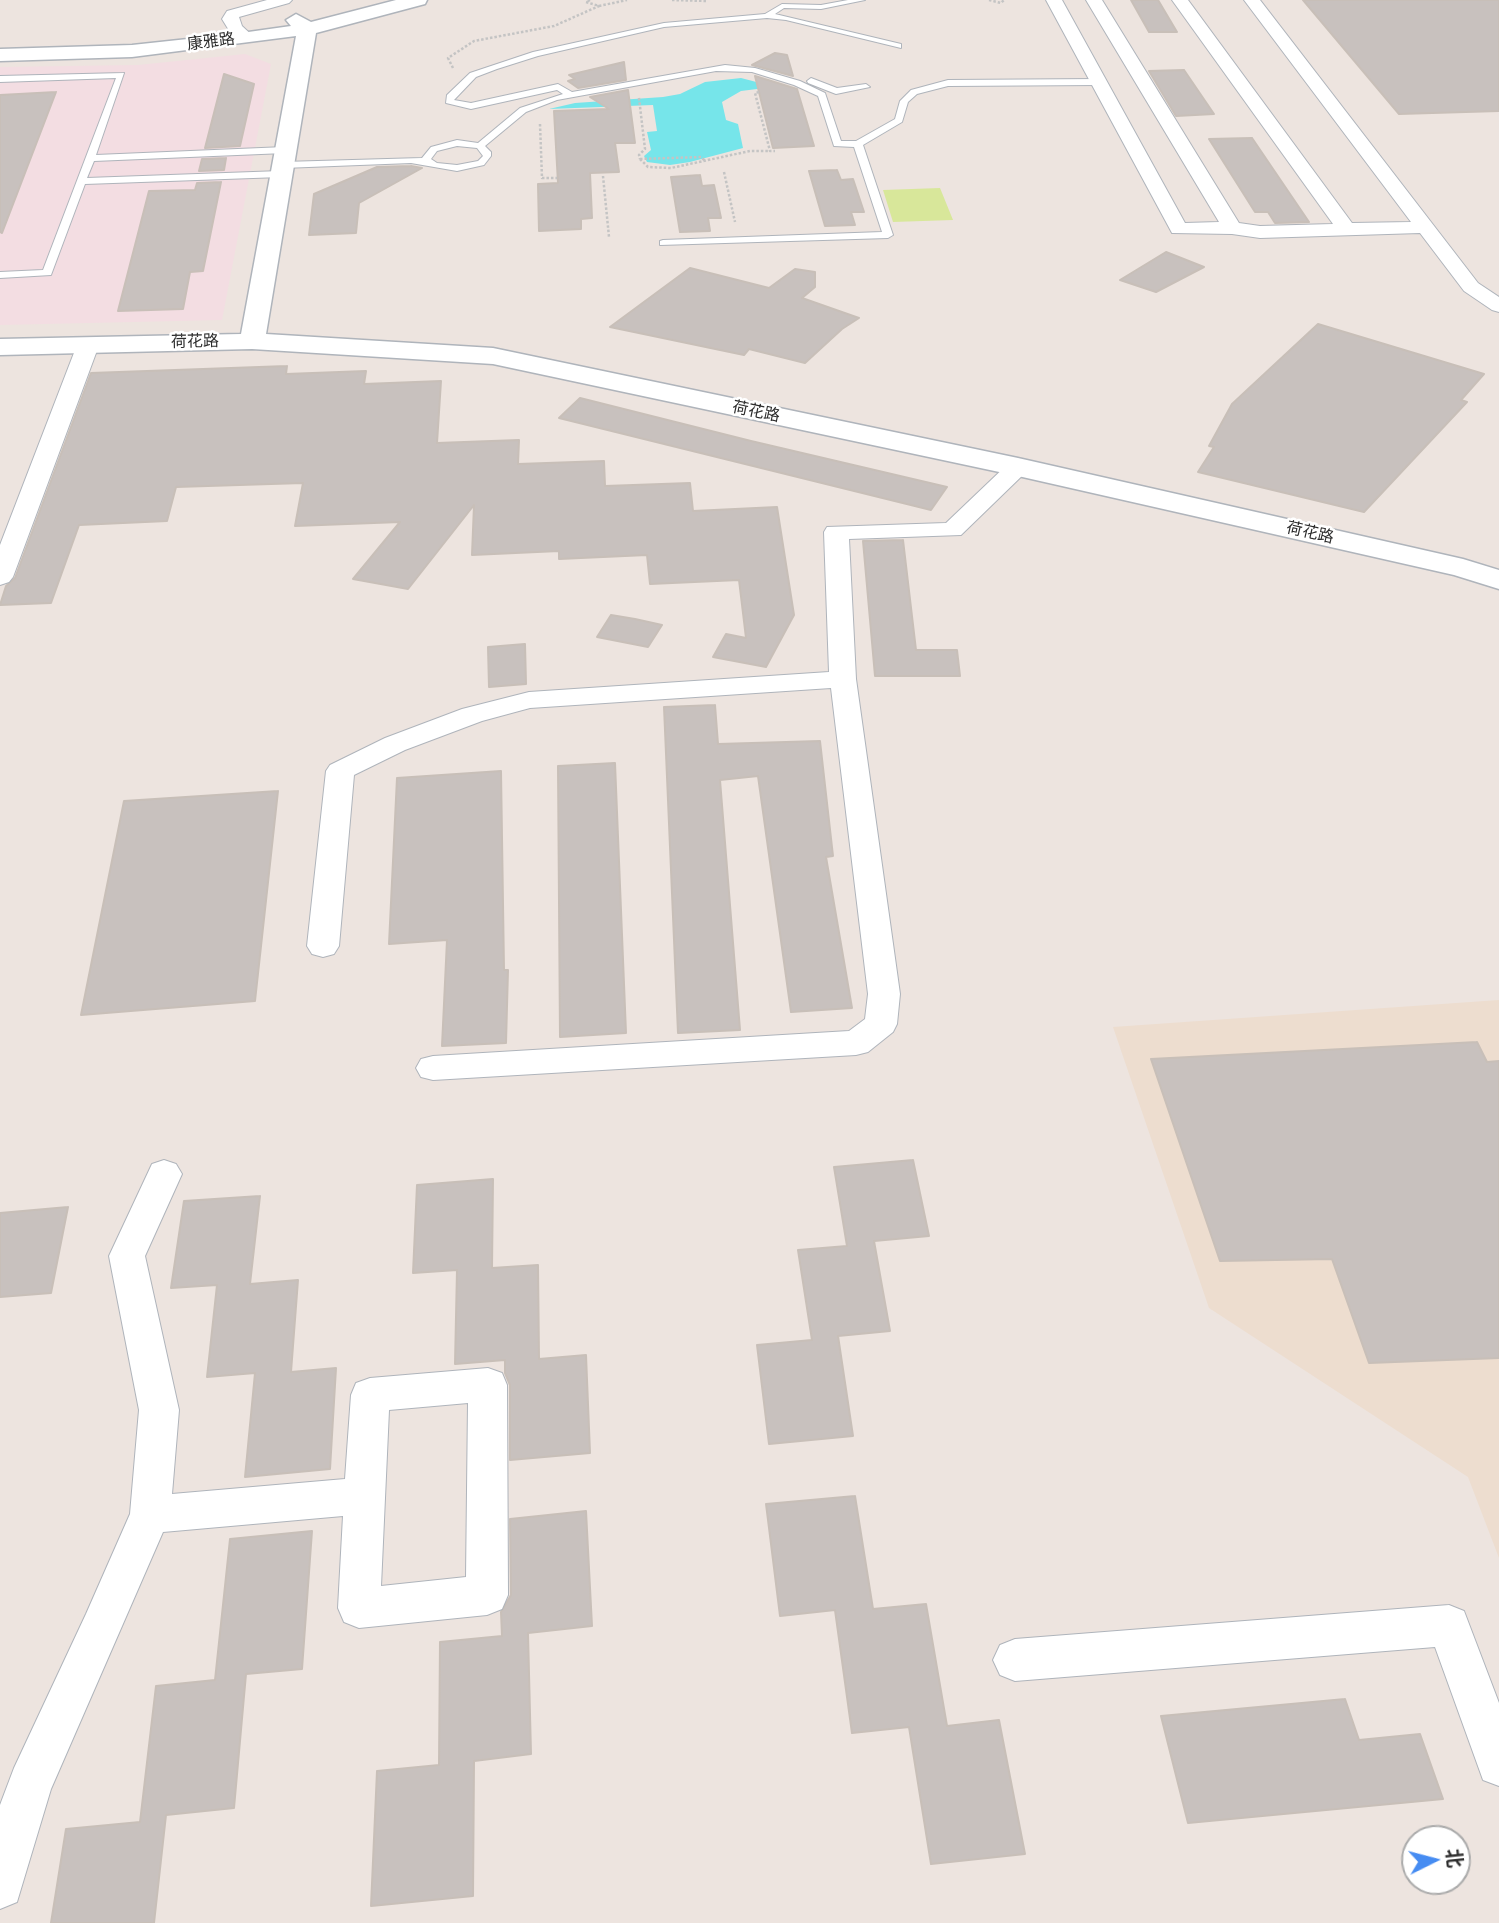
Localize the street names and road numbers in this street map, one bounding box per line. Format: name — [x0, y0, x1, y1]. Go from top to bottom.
street label: 康雅路 — [186, 30, 236, 54]
street label: 荷花路 — [171, 332, 219, 352]
street label: 荷花路 — [731, 398, 781, 426]
street label: 荷花路 — [1284, 518, 1336, 548]

